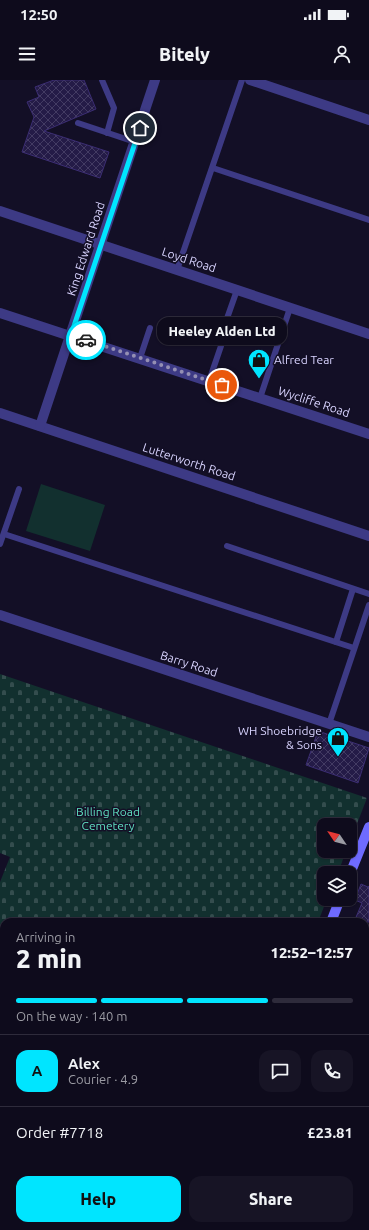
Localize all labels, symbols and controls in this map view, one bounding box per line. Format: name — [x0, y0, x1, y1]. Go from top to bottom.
text: 12:50 — [20, 6, 58, 23]
icon: menu — [16, 43, 38, 65]
icon: person — [331, 43, 353, 65]
text: Bitely — [159, 44, 210, 64]
pin — [123, 111, 157, 145]
icon: home — [129, 117, 151, 139]
street label: King Edward Road — [64, 200, 107, 297]
street label: Loyd Road — [160, 245, 218, 274]
callout: Heeley Alden Ltd — [157, 317, 287, 345]
courier — [66, 320, 106, 360]
text: Heeley Alden Ltd — [168, 324, 276, 338]
icon: car — [75, 329, 97, 351]
shop icon: Alfred Tear — [246, 347, 272, 380]
place label: Alfred Tear — [274, 353, 334, 366]
pin — [205, 368, 239, 402]
icon: bag — [211, 374, 233, 396]
street label: Wycliffe Road — [277, 384, 352, 419]
street label: Lutterworth Road — [141, 440, 237, 483]
street label: Barry Road — [159, 648, 219, 679]
place label: WH Shoebridge & Sons — [238, 724, 322, 751]
shop icon: WH Shoebridge & Sons — [325, 725, 351, 758]
park label: Billing Road Cemetery — [76, 805, 140, 832]
north arrow — [317, 818, 357, 858]
map controls — [317, 818, 357, 906]
button: layers — [317, 866, 357, 906]
text: Arriving in — [16, 930, 75, 944]
text: 2 min — [16, 944, 82, 973]
text: 12:52–12:57 — [270, 944, 353, 961]
text: On the way · 140 m — [16, 1009, 128, 1023]
button: chat — [259, 1050, 301, 1092]
button: phone — [311, 1050, 353, 1092]
text: Alex — [68, 1055, 100, 1072]
text: A — [32, 1062, 42, 1079]
text: Courier · 4.9 — [68, 1072, 138, 1086]
text: Order #7718 — [16, 1124, 103, 1141]
text: £23.81 — [307, 1124, 353, 1141]
button: Help — [16, 1176, 181, 1222]
button: Share — [189, 1176, 353, 1222]

